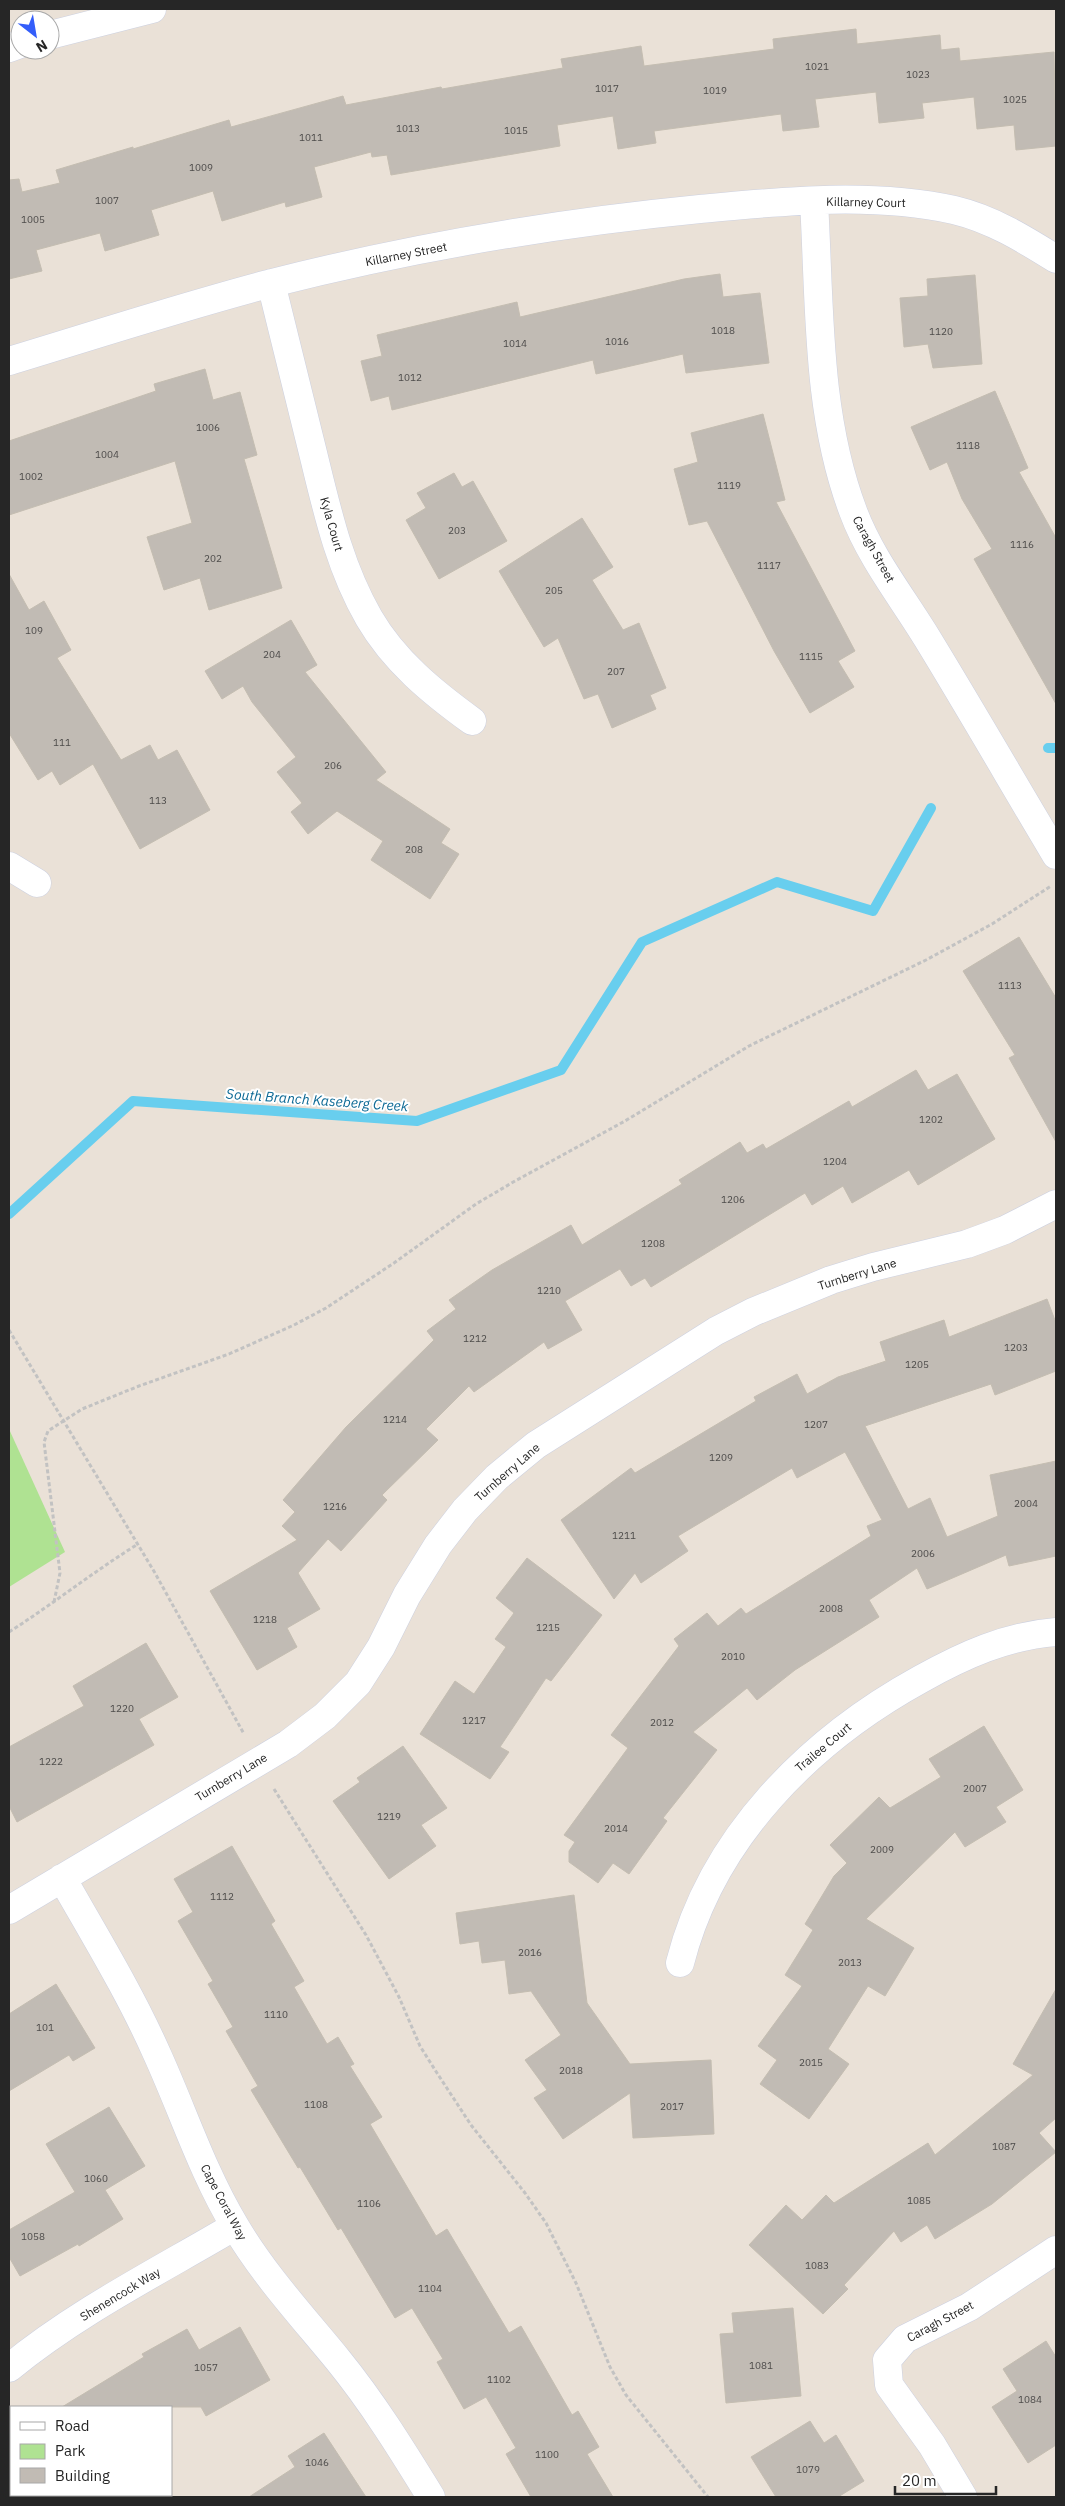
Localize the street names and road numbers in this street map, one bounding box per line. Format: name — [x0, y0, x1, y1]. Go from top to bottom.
street label: Killarney Court — [826, 194, 906, 210]
street label: Killarney Street — [364, 239, 448, 269]
street label: Kyla Court — [317, 495, 347, 553]
street label: Caragh Street — [850, 513, 898, 585]
street label: Turnberry Lane — [816, 1255, 899, 1293]
street label: Turnberry Lane — [471, 1439, 543, 1504]
street label: Trailee Court — [792, 1719, 854, 1775]
street label: Turnberry Lane — [192, 1749, 270, 1804]
street label: Cape Coral Way — [198, 2161, 250, 2243]
street label: Shenencock Way — [77, 2264, 163, 2324]
street label: Caragh Street — [904, 2297, 976, 2345]

